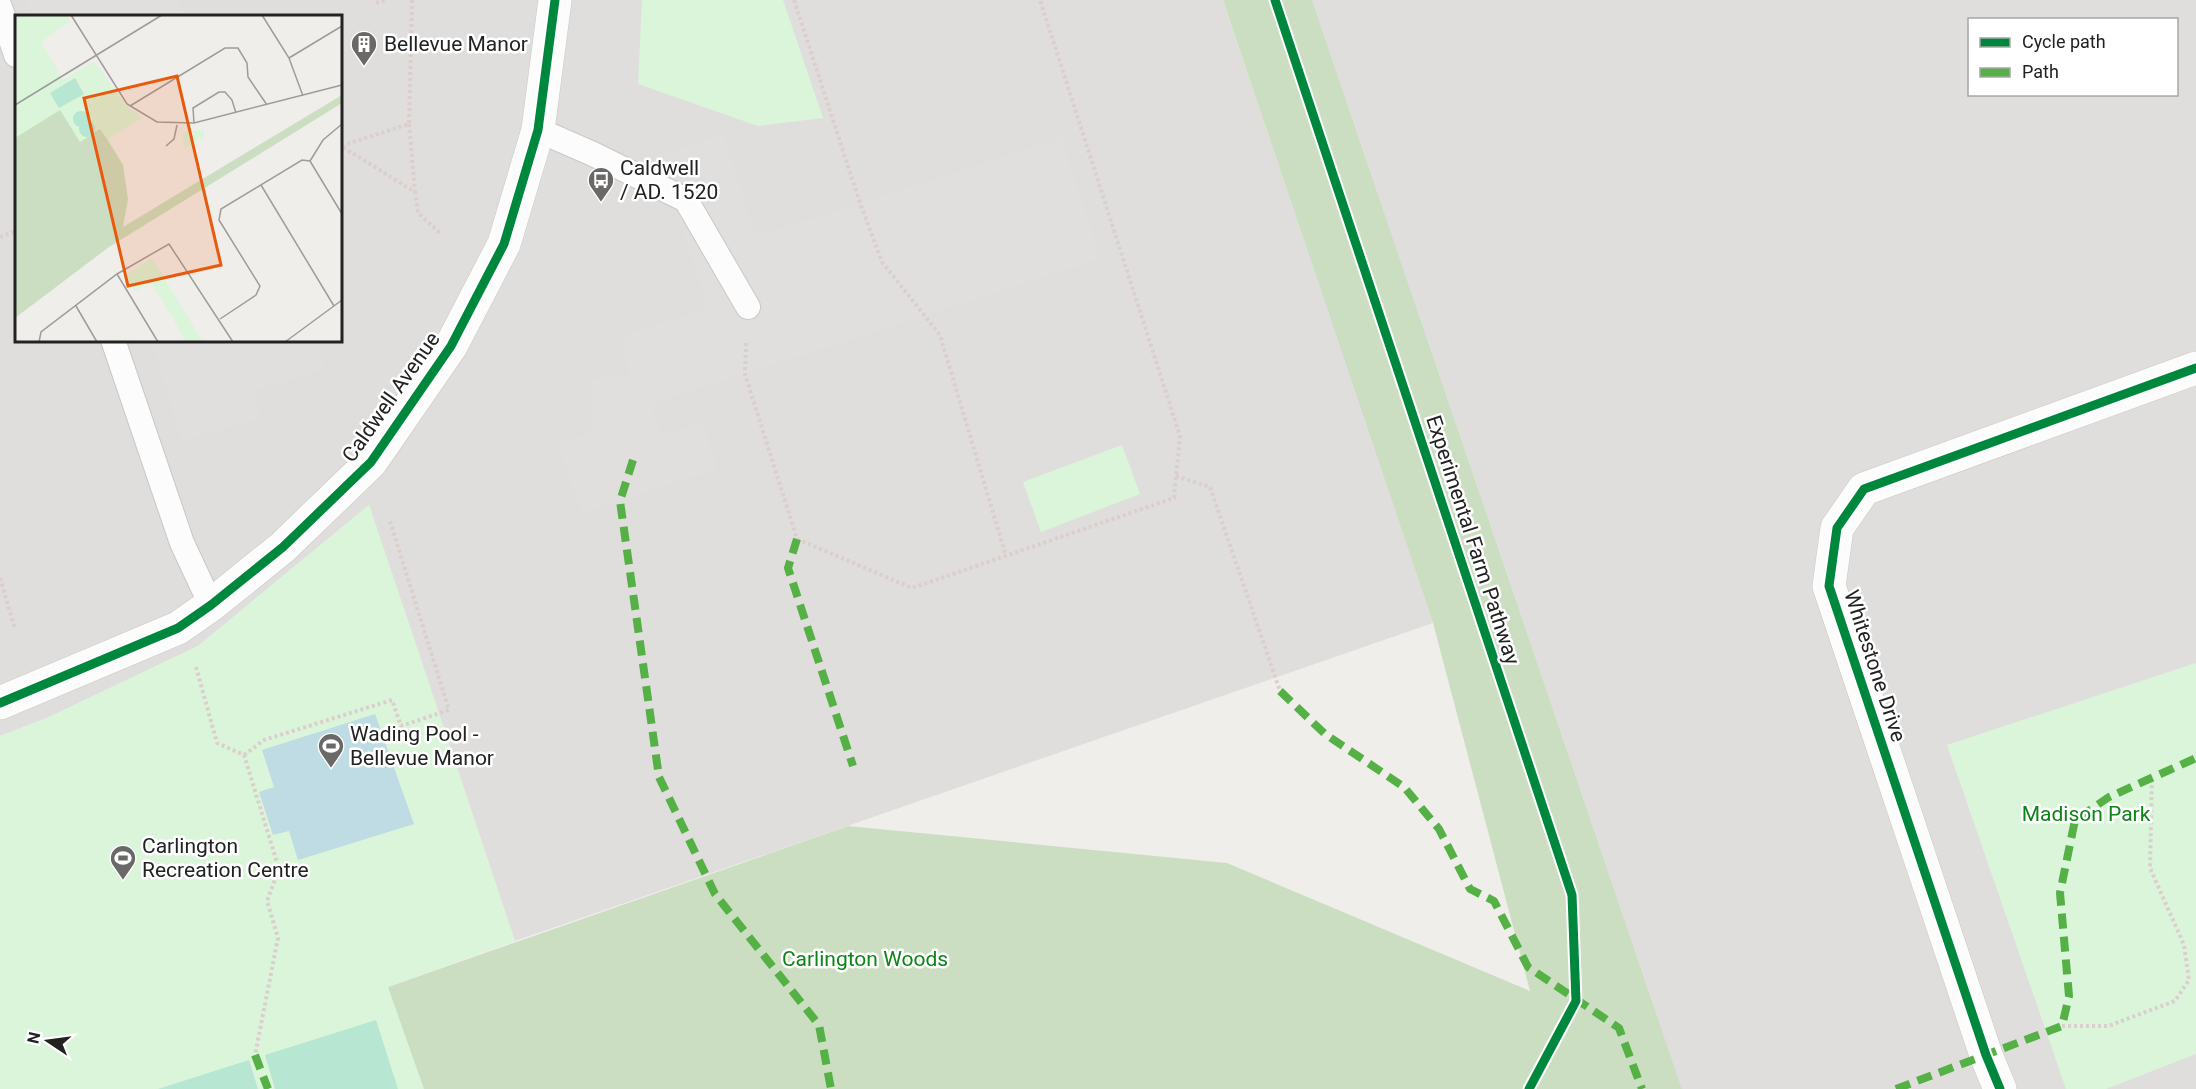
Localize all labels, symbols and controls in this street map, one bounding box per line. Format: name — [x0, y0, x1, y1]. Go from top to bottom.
inset map — [15, 15, 342, 342]
legend — [1968, 18, 2178, 96]
building icon: Bellevue Manor — [349, 29, 379, 67]
text: Cycle path — [2022, 31, 2106, 52]
place label: Bellevue Manor — [384, 32, 528, 56]
text: Path — [2022, 61, 2059, 82]
place label: Caldwell / AD. 1520 — [620, 156, 718, 204]
bus stop icon: Caldwell / AD. 1520 — [586, 165, 616, 203]
street label: Caldwell Avenue — [337, 327, 445, 467]
street label: Experimental Farm Pathway — [1421, 412, 1525, 668]
street label: Whitestone Drive — [1839, 587, 1911, 745]
place label: Wading Pool - Bellevue Manor — [350, 722, 494, 770]
sports icon: Wading Pool - Bellevue Manor — [316, 731, 346, 769]
park label: Madison Park — [2022, 802, 2151, 826]
place label: Carlington Recreation Centre — [142, 834, 309, 882]
sports icon: Carlington Recreation Centre — [108, 843, 138, 881]
park label: Carlington Woods — [782, 947, 948, 971]
north arrow — [18, 1011, 78, 1071]
text: N — [23, 1030, 44, 1045]

